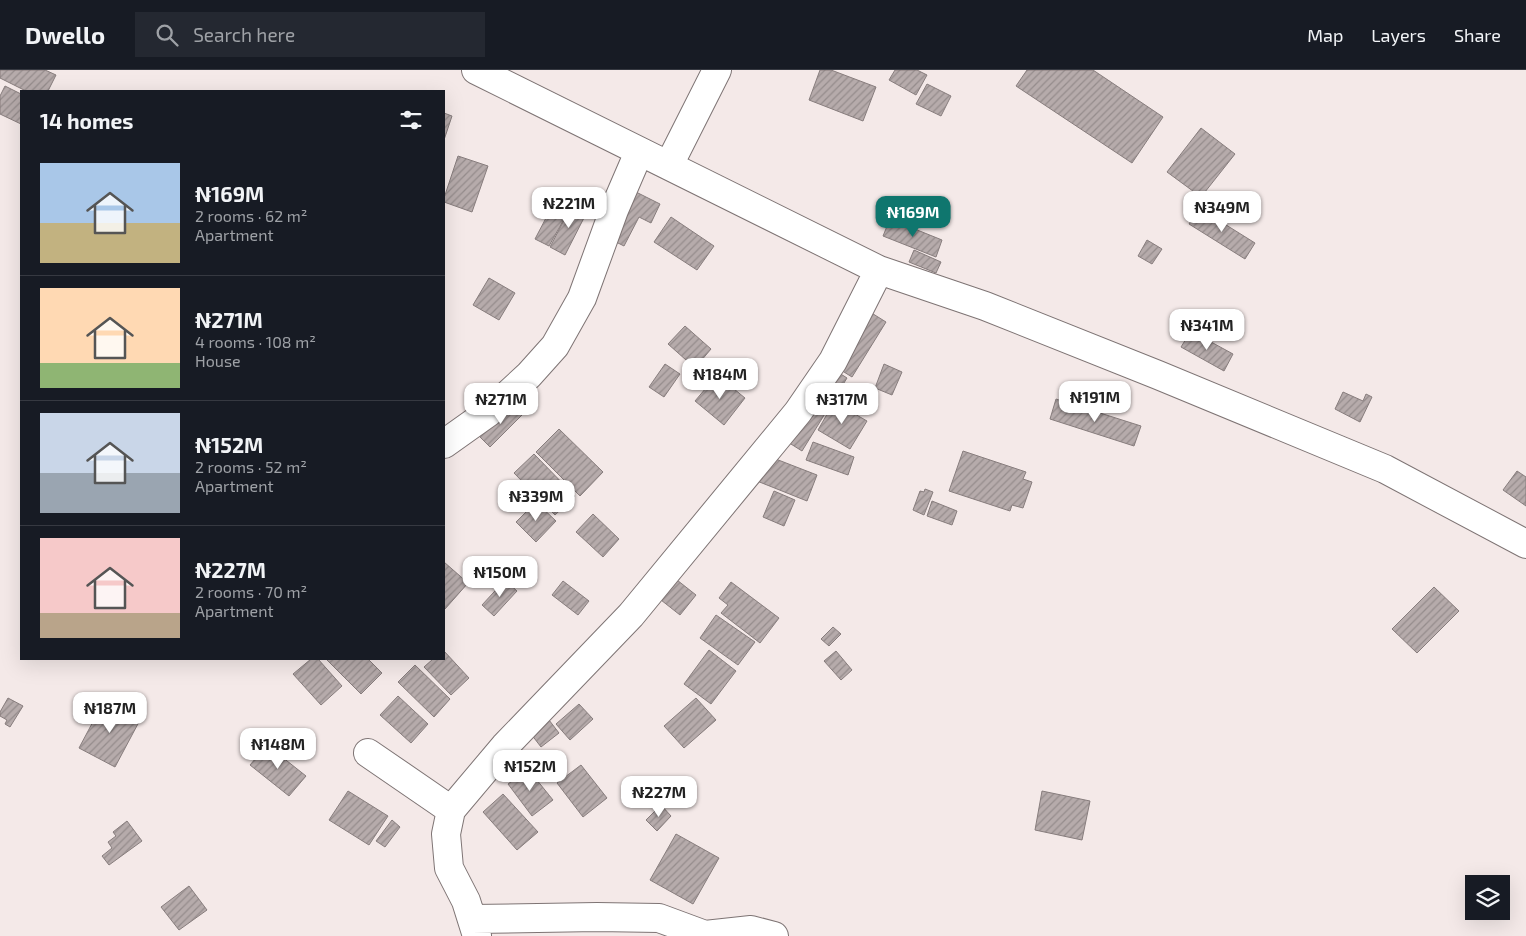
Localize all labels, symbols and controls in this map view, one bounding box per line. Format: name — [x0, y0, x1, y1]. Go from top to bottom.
search box — [135, 12, 485, 57]
text: Dwello — [25, 20, 105, 49]
icon: search — [153, 21, 181, 49]
text: Search here — [193, 23, 295, 46]
text: Map — [1307, 24, 1343, 46]
text: Layers — [1371, 24, 1426, 46]
text: Share — [1454, 24, 1501, 46]
icon: filters — [397, 106, 425, 134]
text: 14 homes — [40, 108, 134, 133]
text: ₦169M — [195, 181, 264, 206]
icon: home — [80, 183, 140, 243]
pin: ₦221M — [534, 186, 604, 229]
pin: ₦349M — [1187, 190, 1257, 233]
text: ₦221M — [543, 193, 595, 212]
pin: ₦169M — [878, 196, 948, 238]
text: ₦349M — [1194, 197, 1250, 216]
text: ₦169M — [887, 202, 939, 221]
text: 2 rooms · 62 m² — [195, 206, 307, 225]
text: Apartment — [195, 225, 274, 244]
text: ₦271M — [195, 307, 263, 332]
icon: home — [80, 308, 140, 368]
pin: ₦341M — [1172, 308, 1242, 351]
text: ₦341M — [1180, 315, 1234, 334]
text: 4 rooms · 108 m² — [195, 332, 316, 351]
text: House — [195, 351, 241, 370]
pin: ₦184M — [685, 358, 755, 400]
text: ₦184M — [693, 364, 747, 383]
pin: ₦191M — [1060, 380, 1130, 423]
pin: ₦271M — [466, 382, 536, 425]
pin: ₦317M — [807, 382, 877, 425]
text: ₦191M — [1070, 387, 1120, 406]
text: ₦271M — [475, 389, 527, 408]
text: ₦317M — [816, 389, 868, 408]
text: ₦152M — [195, 432, 263, 457]
icon: home — [80, 433, 140, 493]
text: 2 rooms · 52 m² — [195, 457, 307, 476]
text: Apartment — [195, 476, 274, 495]
pin: ₦339M — [501, 480, 571, 522]
text: ₦339M — [509, 486, 563, 505]
pin: ₦150M — [465, 556, 535, 598]
text: ₦227M — [195, 557, 266, 582]
icon: home — [80, 558, 140, 618]
text: ₦150M — [474, 562, 526, 581]
text: 2 rooms · 70 m² — [195, 582, 307, 601]
text: Apartment — [195, 601, 274, 620]
pin: ₦187M — [75, 692, 145, 734]
text: ₦187M — [84, 698, 136, 717]
pin: ₦148M — [243, 728, 313, 770]
text: ₦148M — [251, 734, 305, 753]
pin: ₦152M — [495, 750, 565, 792]
text: ₦152M — [504, 756, 556, 775]
pin: ₦227M — [624, 776, 694, 818]
text: ₦227M — [632, 782, 686, 801]
map controls — [1465, 875, 1510, 920]
button: layers — [1465, 875, 1510, 920]

